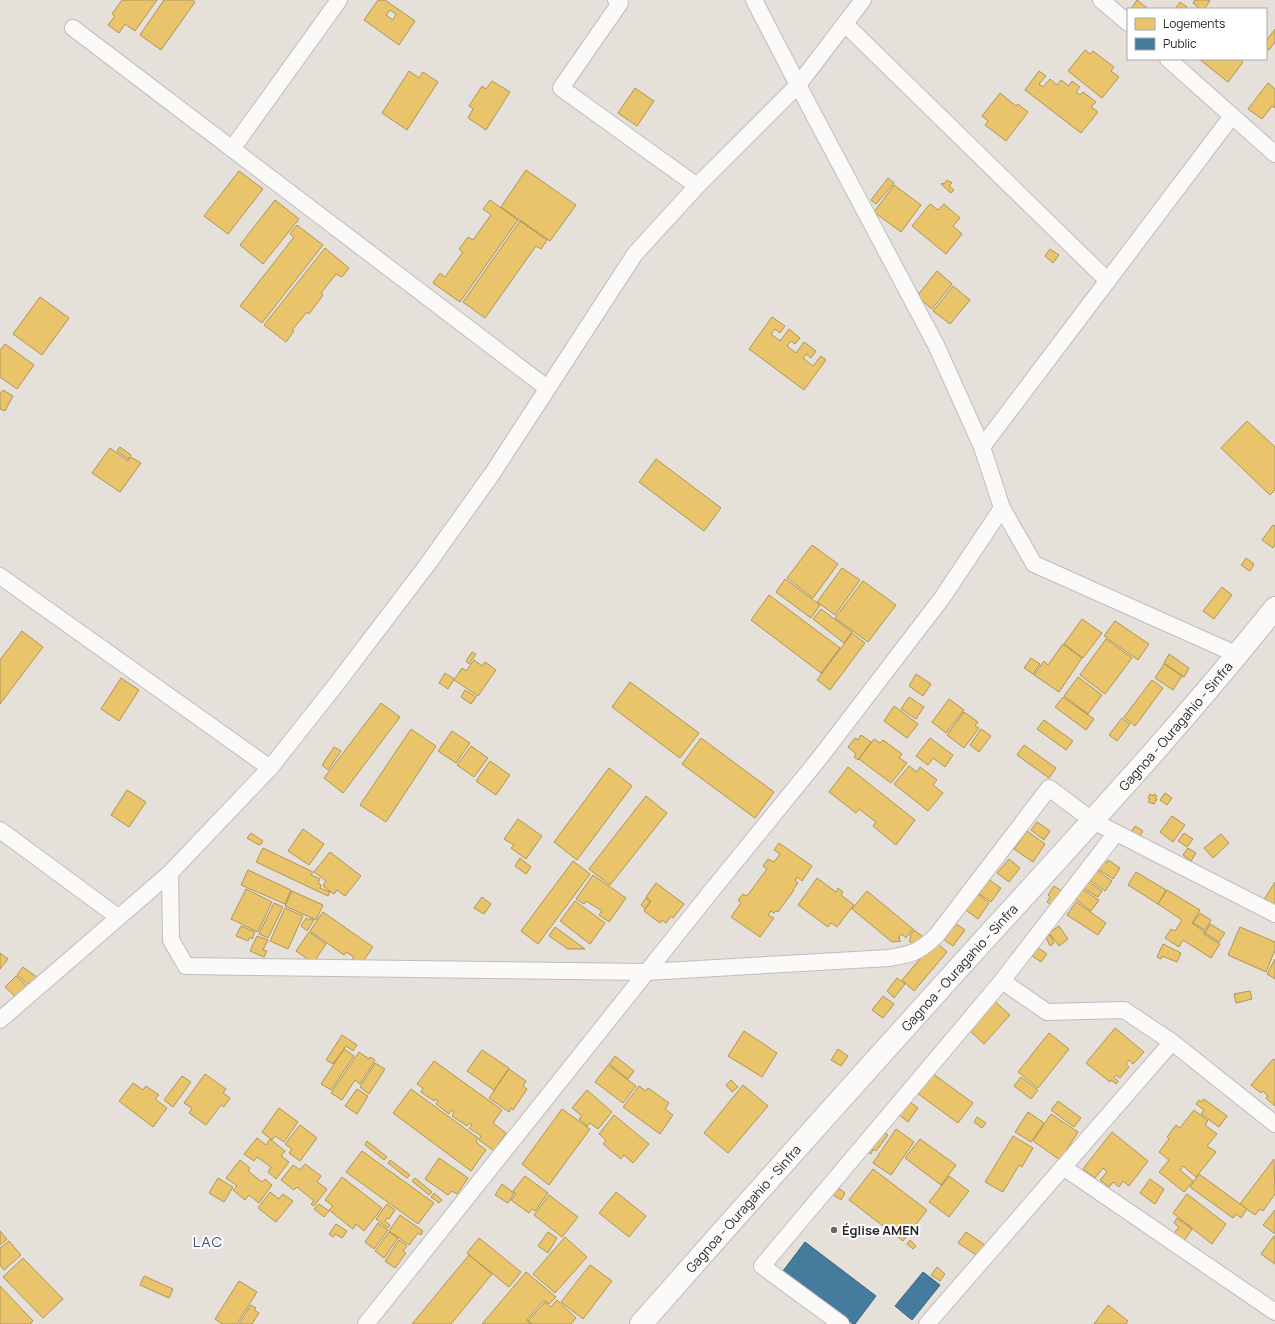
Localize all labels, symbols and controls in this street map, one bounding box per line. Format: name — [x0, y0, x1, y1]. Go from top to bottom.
legend — [1127, 8, 1267, 60]
text: Logements — [1163, 15, 1225, 32]
text: Public — [1163, 35, 1197, 52]
street label: Gagnoa - Ouragahio - Sinfra — [1115, 658, 1237, 795]
street label: Gagnoa - Ouragahio - Sinfra — [897, 900, 1022, 1035]
street label: Gagnoa - Ouragahio - Sinfra — [681, 1141, 805, 1277]
place label: Église AMEN — [842, 1221, 919, 1239]
marker: Église AMEN — [829, 1225, 839, 1235]
district label: LAC — [193, 1231, 223, 1252]

